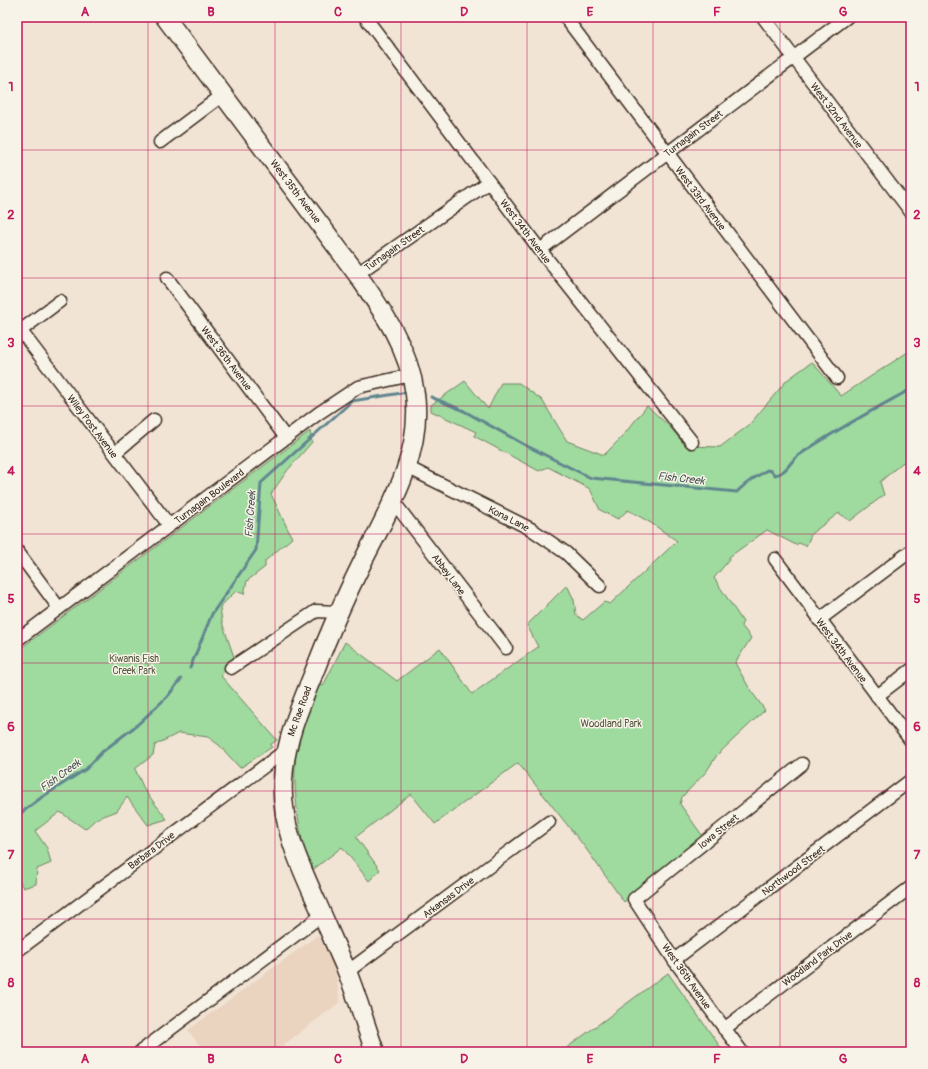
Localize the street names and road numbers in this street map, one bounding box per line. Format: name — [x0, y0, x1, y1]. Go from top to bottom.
street label: West 32nd Avenue — [808, 81, 865, 151]
street label: Turnagain Street — [662, 107, 726, 160]
street label: West 35th Avenue — [267, 157, 323, 226]
street label: West 33rd Avenue — [672, 164, 728, 233]
street label: West 34th Avenue — [497, 197, 553, 266]
street label: Turnagain Street — [362, 223, 428, 274]
street label: West 36th Avenue — [198, 324, 254, 393]
street label: Wiley Post Avenue — [64, 392, 120, 461]
street label: Turnagain Boulevard — [172, 467, 247, 527]
street label: Kona Lane — [486, 503, 531, 534]
street label: Abbey Lane — [429, 552, 468, 598]
street label: West 34th Avenue — [813, 616, 869, 685]
street label: Mc Rae Road — [285, 684, 315, 738]
street label: Iowa Street — [696, 811, 742, 852]
street label: Barbara Drive — [126, 829, 177, 872]
street label: Northwood Street — [760, 843, 828, 898]
street label: Arkansas Drive — [421, 875, 477, 921]
street label: Woodland Park Drive — [780, 928, 855, 989]
street label: West 36th Avenue — [659, 942, 713, 1012]

